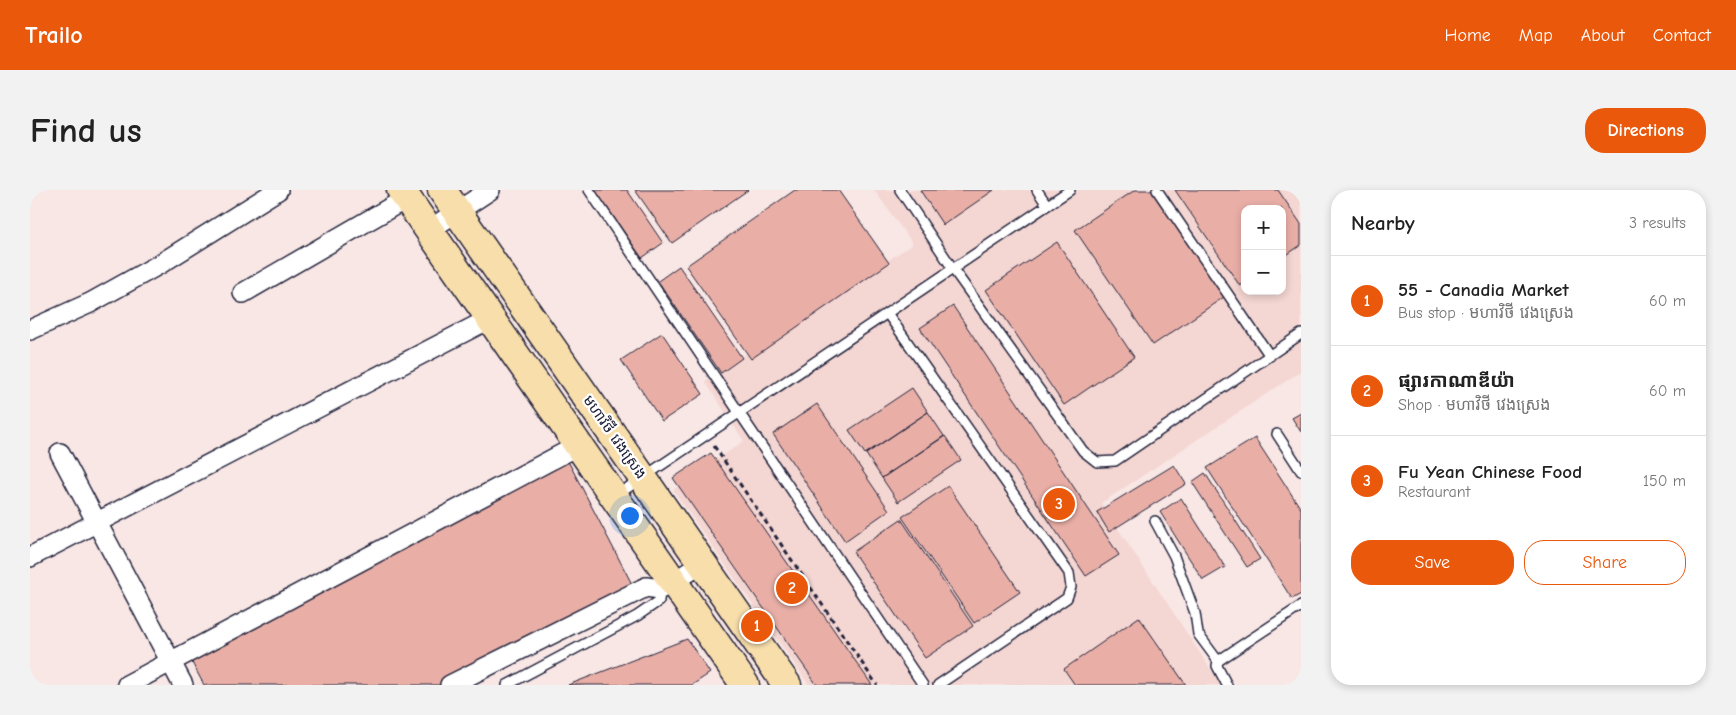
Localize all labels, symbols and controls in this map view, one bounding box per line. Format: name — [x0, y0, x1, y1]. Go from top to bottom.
text: Trailo — [25, 21, 83, 49]
text: Home — [1444, 25, 1491, 46]
text: Map — [1519, 25, 1553, 46]
text: About — [1581, 25, 1625, 46]
text: Contact — [1653, 25, 1711, 46]
button: Directions — [1585, 108, 1706, 153]
text: Find us — [30, 110, 142, 151]
map controls — [1241, 205, 1286, 295]
button: + — [1241, 205, 1286, 250]
text: Nearby — [1351, 211, 1415, 235]
text: 3 results — [1629, 214, 1686, 232]
button: − — [1241, 250, 1286, 295]
text: 55 - Canadia Market — [1398, 279, 1569, 301]
text: 1 — [1364, 292, 1370, 310]
text: 60 m — [1649, 292, 1686, 310]
text: Bus stop · មហាវិថី វេងស្រេង — [1398, 304, 1574, 322]
text: ផ្សារកាណាឌីយ៉ា — [1398, 370, 1515, 392]
text: 2 — [1363, 382, 1371, 400]
text: 60 m — [1649, 382, 1686, 400]
street label: មហាវិថី វេងស្រេង — [580, 391, 651, 482]
text: Shop · មហាវិថី វេងស្រេង — [1398, 396, 1550, 414]
text: Fu Yean Chinese Food — [1398, 461, 1582, 483]
text: 3 — [1363, 472, 1371, 490]
text: 150 m — [1643, 472, 1686, 490]
text: Restaurant — [1398, 483, 1470, 501]
pin: 3 — [1043, 485, 1075, 523]
your location — [617, 503, 643, 529]
button: Save — [1351, 540, 1514, 585]
button: Share — [1524, 540, 1686, 585]
pin: 2 — [776, 569, 808, 607]
pin: 1 — [741, 607, 773, 645]

